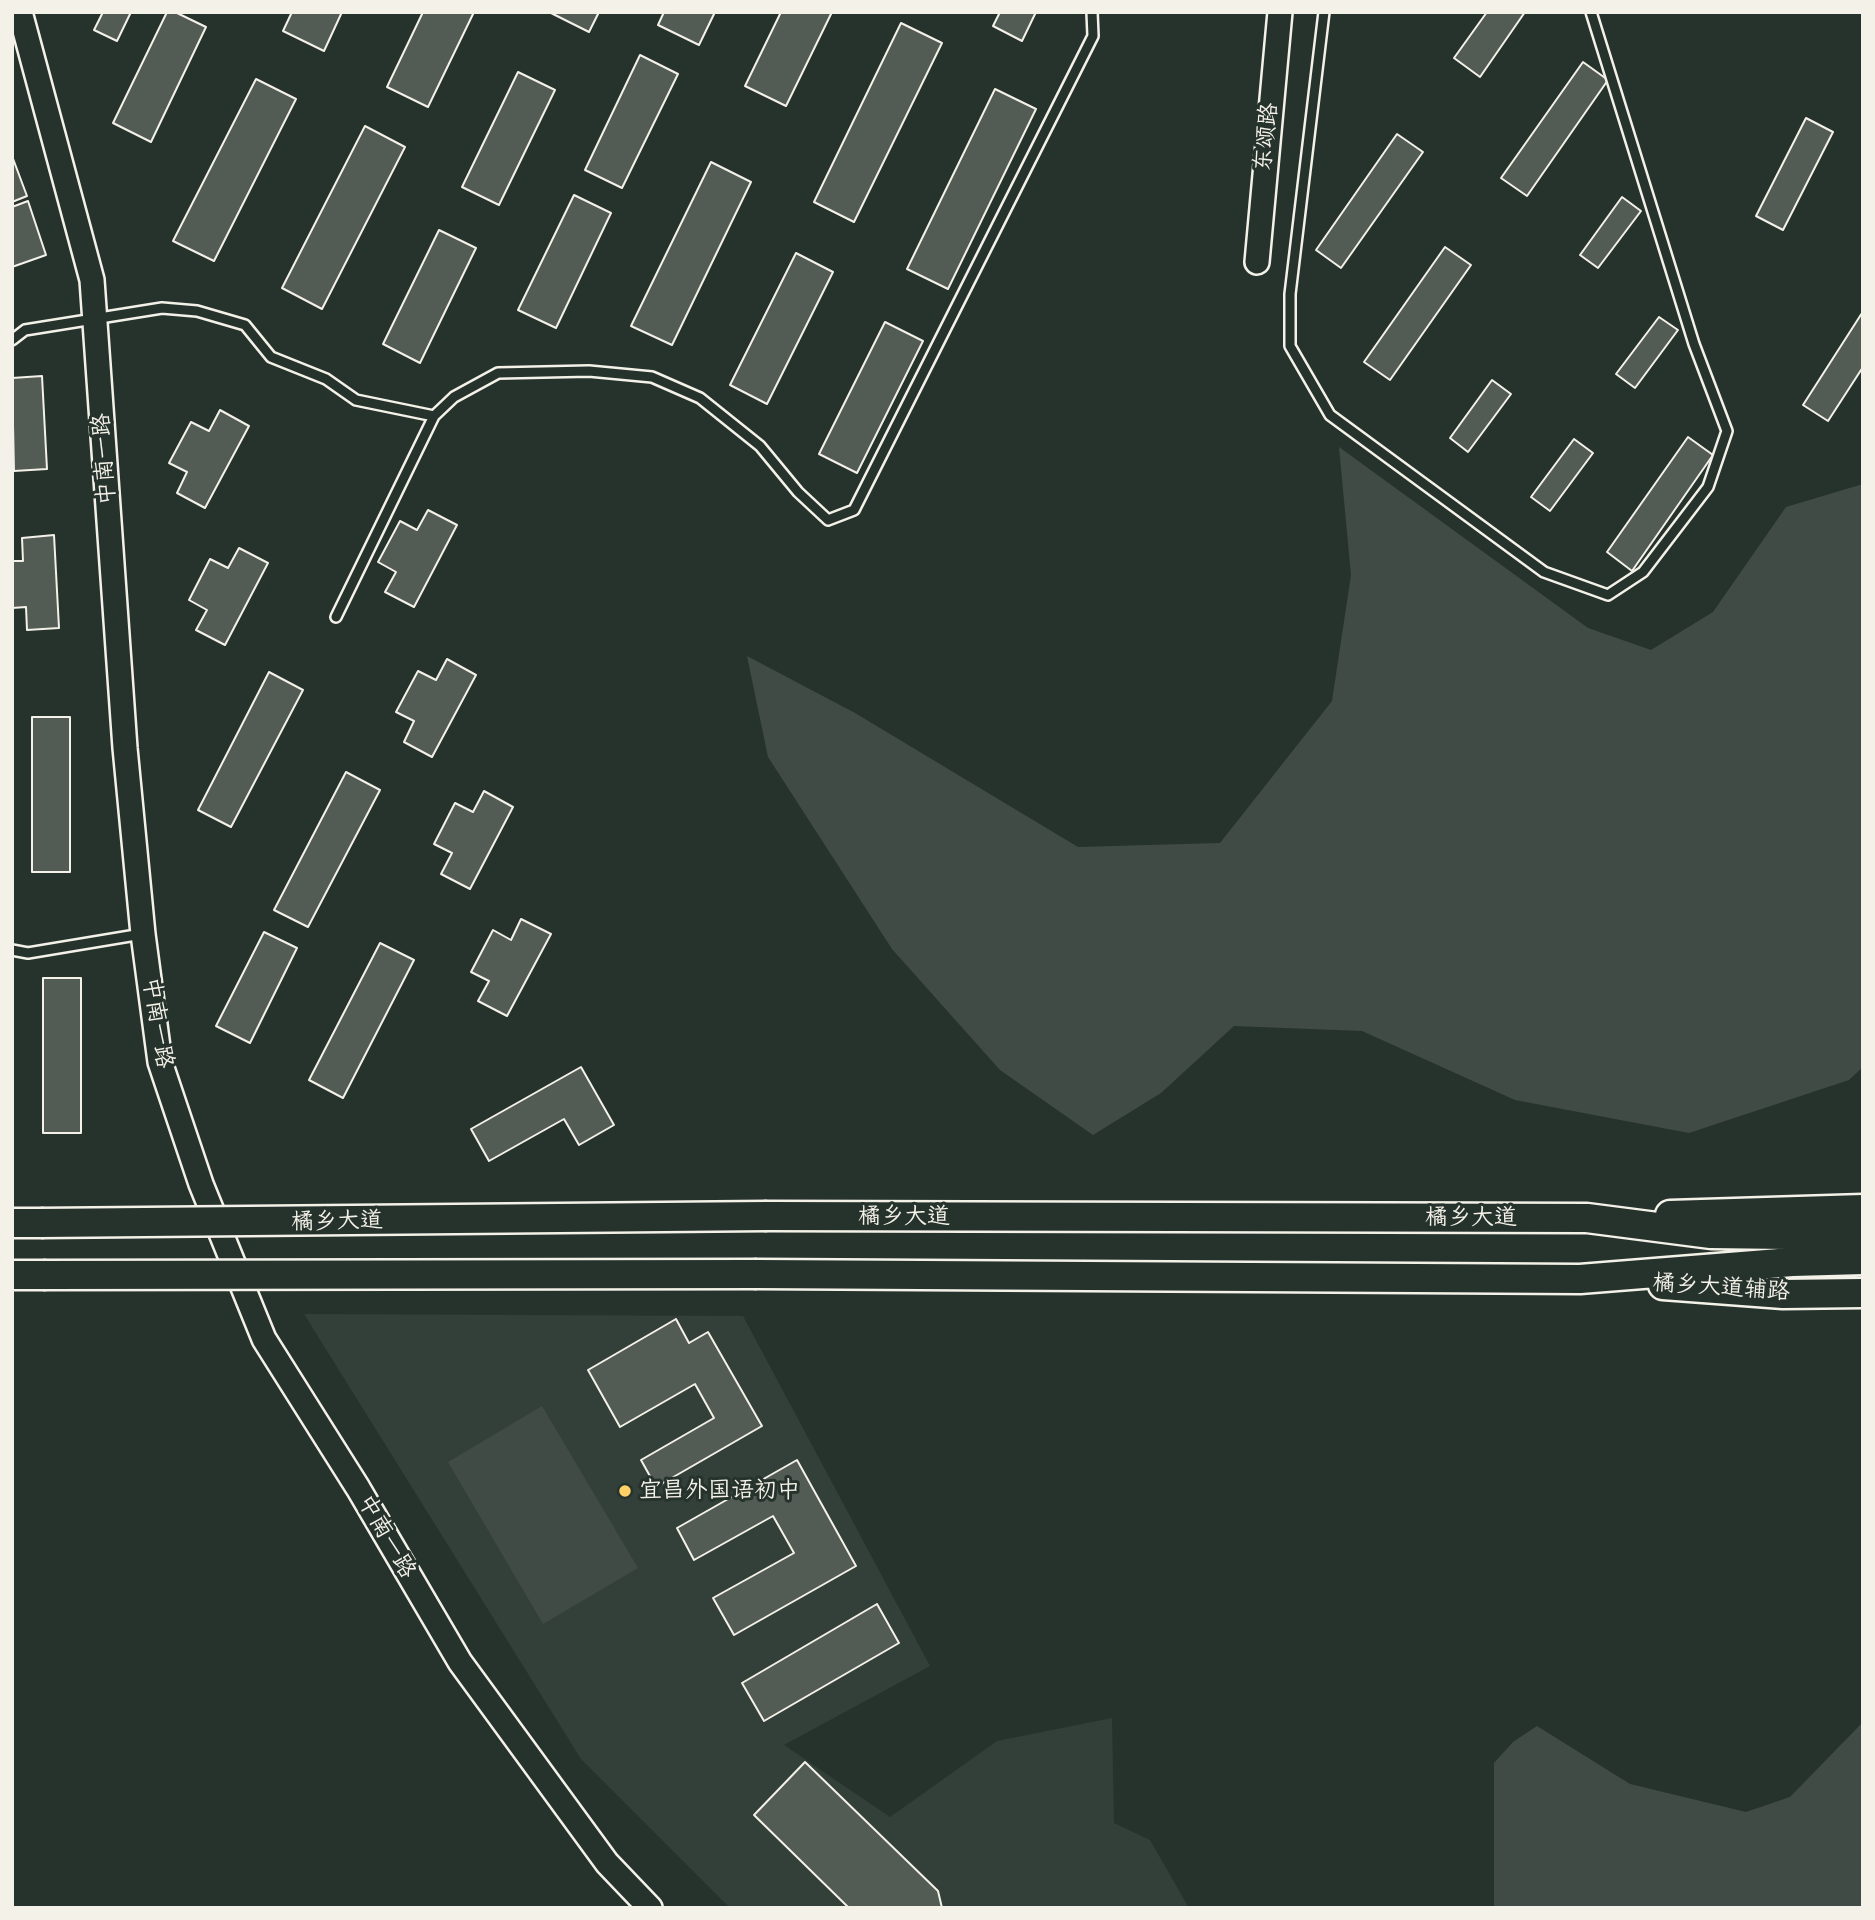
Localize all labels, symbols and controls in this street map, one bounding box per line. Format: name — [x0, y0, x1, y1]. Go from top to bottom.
street label: 东颂路 — [1250, 101, 1284, 173]
street label: 中南一路 — [88, 412, 122, 506]
street label: 中南一路 — [136, 975, 178, 1071]
street label: 橘乡大道 — [858, 1203, 950, 1231]
street label: 橘乡大道 — [1425, 1204, 1517, 1232]
street label: 橘乡大道 — [291, 1207, 383, 1237]
street label: 橘乡大道辅路 — [1651, 1269, 1791, 1307]
place label: 宜昌外国语初中 — [639, 1477, 800, 1505]
marker: 宜昌外国语初中 — [617, 1483, 633, 1499]
street label: 中南一路 — [351, 1490, 421, 1584]

